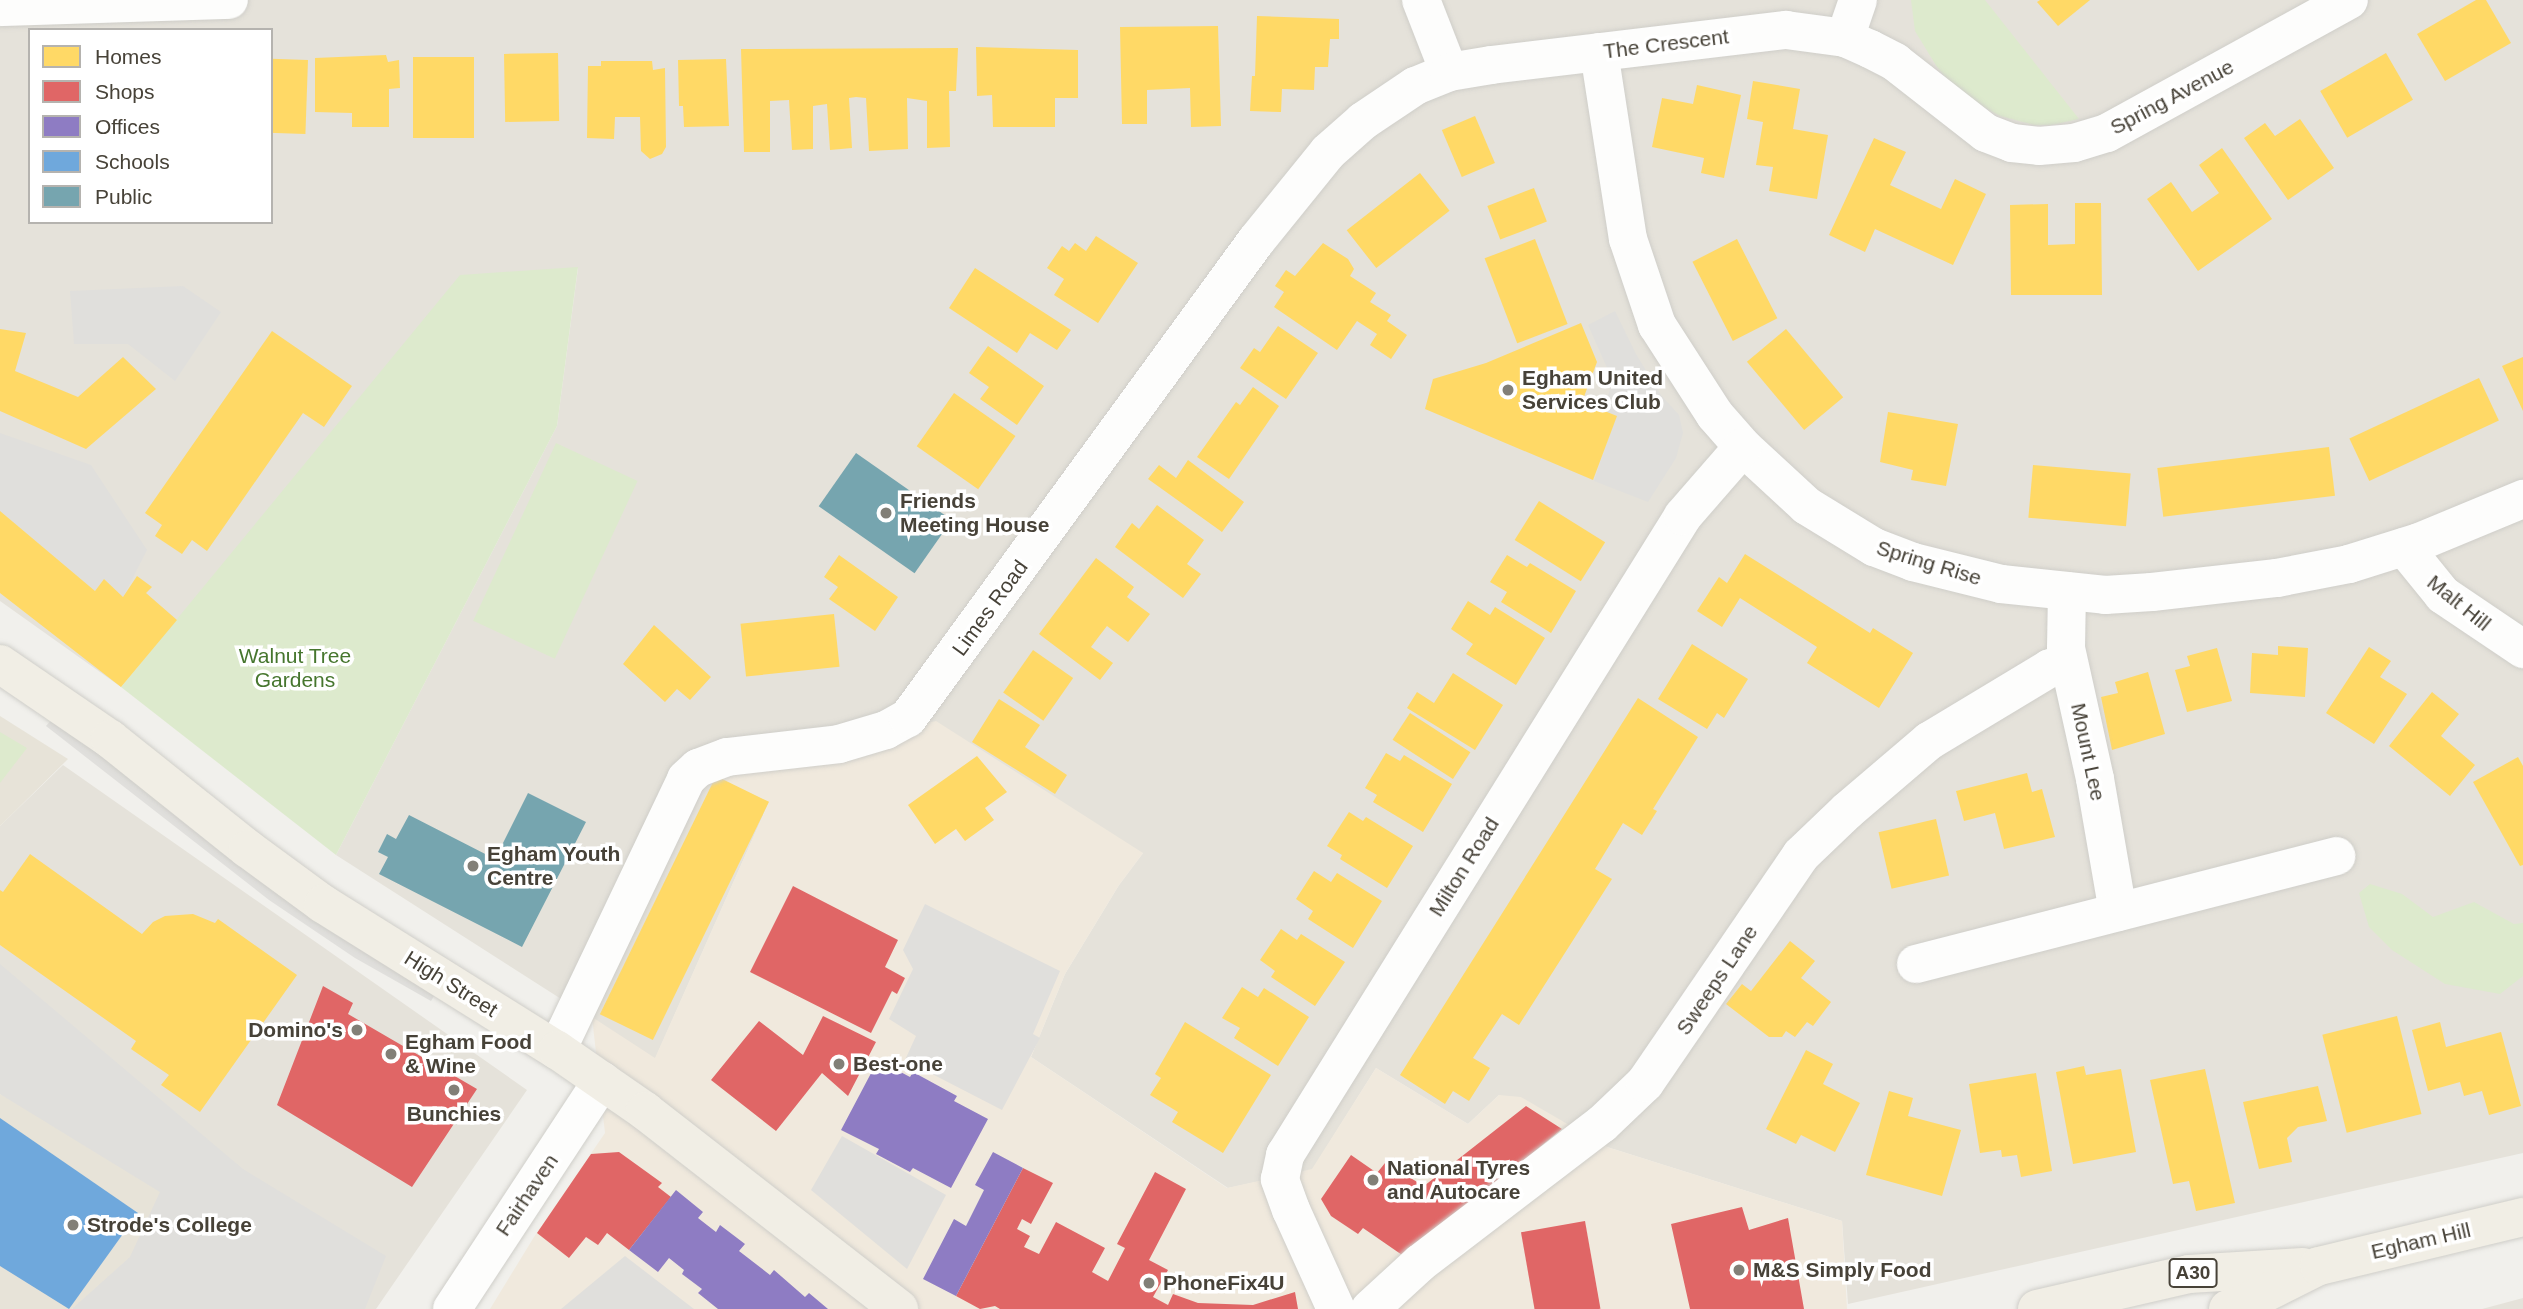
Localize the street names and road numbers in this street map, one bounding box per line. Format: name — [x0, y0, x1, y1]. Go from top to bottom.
street label: The Crescent — [1602, 24, 1730, 64]
street label: Spring Avenue — [2105, 54, 2239, 140]
street label: Spring Rise — [1873, 535, 1985, 591]
street label: Limes Road — [947, 555, 1033, 661]
street label: Malt Hill — [2422, 570, 2496, 636]
street label: Mount Lee — [2065, 701, 2111, 803]
street label: Milton Road — [1424, 813, 1504, 921]
street label: Sweeps Lane — [1671, 920, 1763, 1040]
street label: High Street — [400, 945, 502, 1023]
street label: Fairhaven — [490, 1149, 564, 1241]
street label: Egham Hill — [2369, 1217, 2473, 1265]
road number: A30 — [2168, 1258, 2218, 1288]

